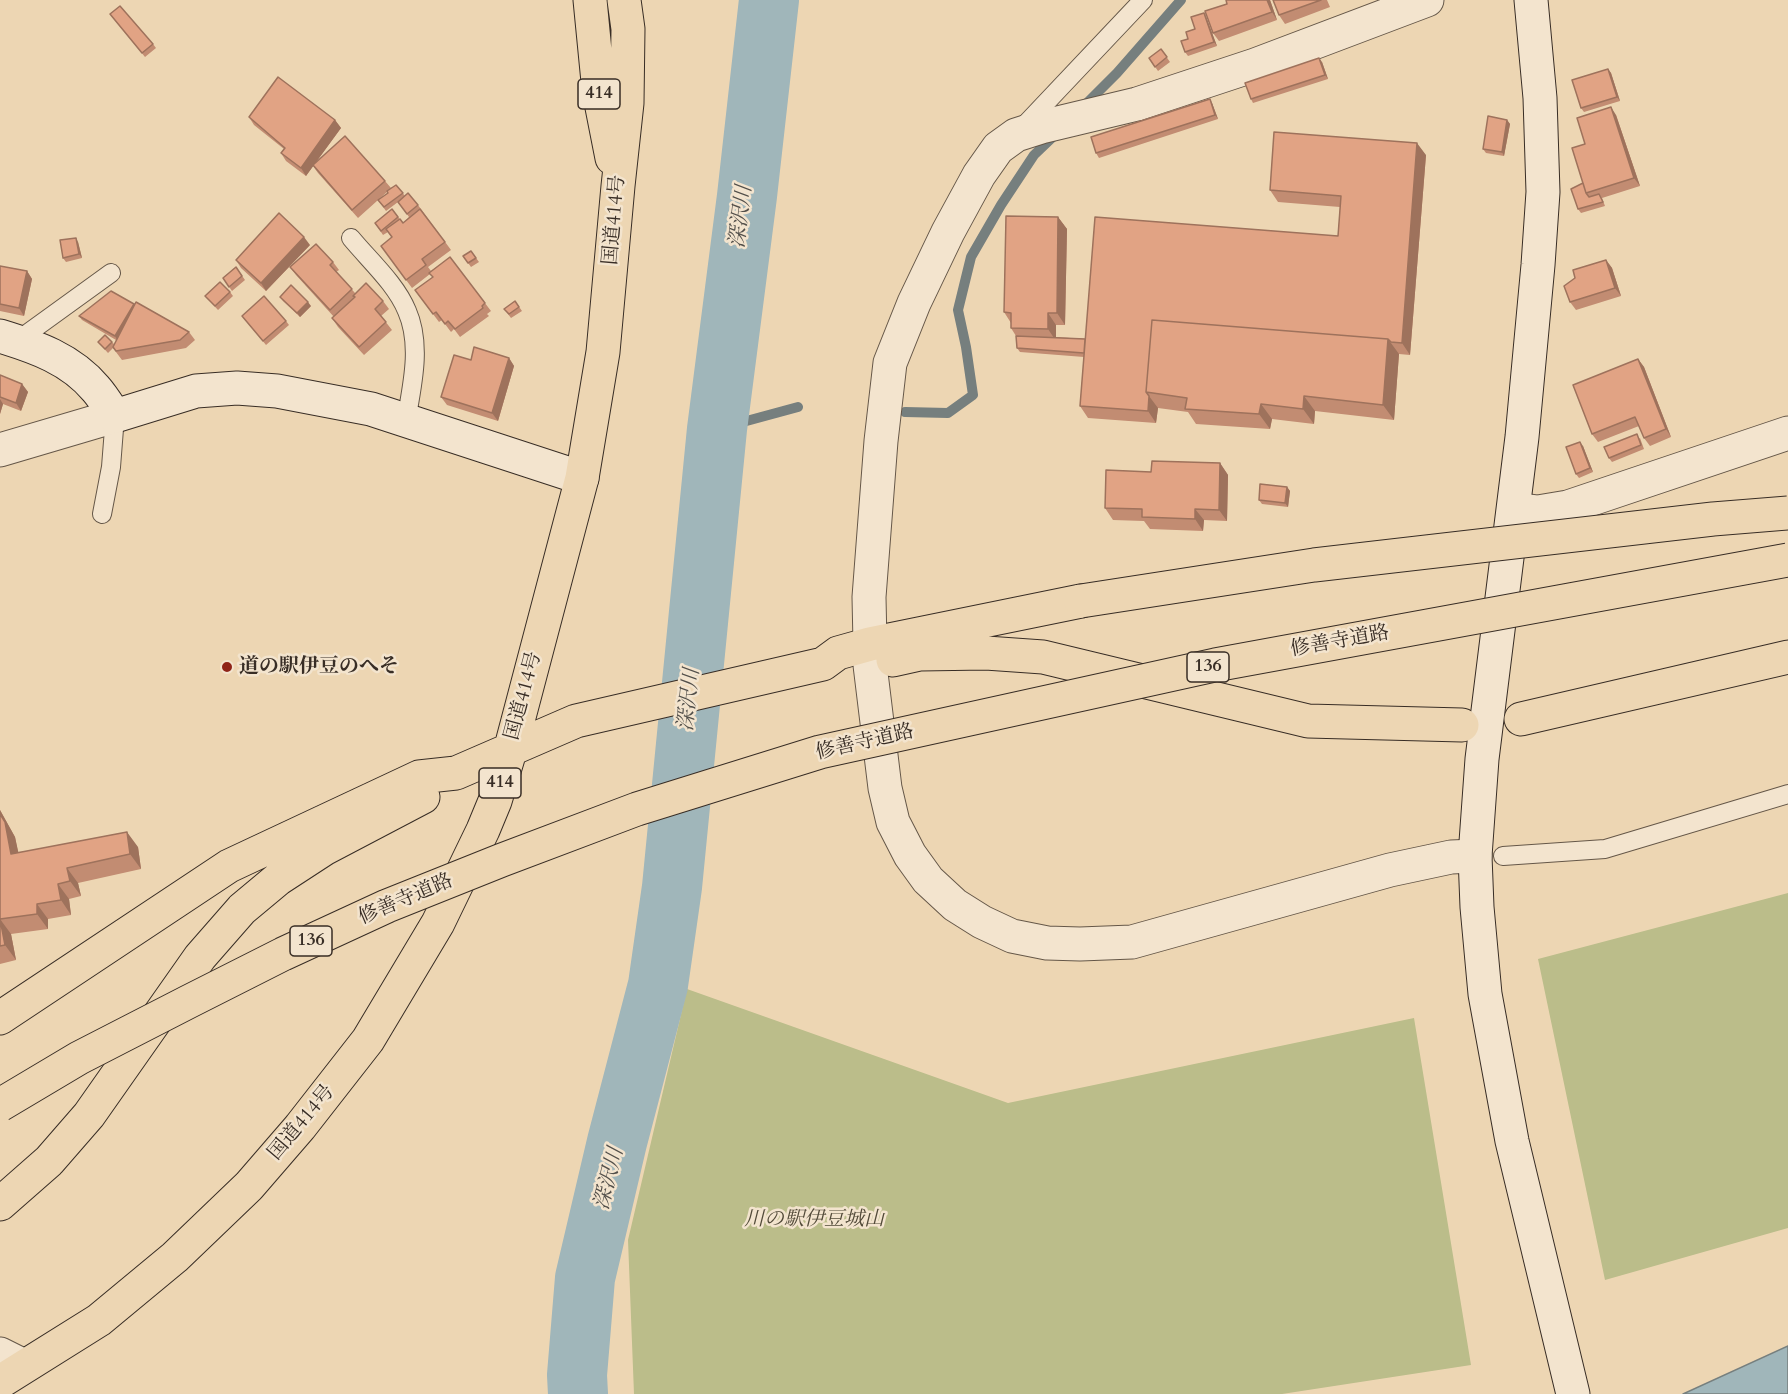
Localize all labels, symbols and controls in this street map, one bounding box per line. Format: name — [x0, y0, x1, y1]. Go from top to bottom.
road number: 414 — [578, 79, 620, 109]
street label: 国道414号 — [599, 174, 631, 266]
water label: 深沢川 — [726, 184, 758, 250]
street label: 修善寺道路 — [1289, 621, 1391, 663]
street label: 国道414号 — [501, 649, 547, 743]
road number: 136 — [1187, 652, 1229, 682]
place label: 道の駅伊豆のへそ — [239, 655, 399, 679]
marker: 道の駅伊豆のへそ — [220, 660, 234, 674]
water label: 深沢川 — [674, 667, 706, 733]
street label: 修善寺道路 — [814, 720, 916, 766]
road number: 414 — [479, 768, 521, 798]
street label: 修善寺道路 — [355, 869, 457, 931]
road number: 136 — [290, 926, 332, 956]
street label: 国道414号 — [264, 1081, 340, 1165]
water label: 深沢川 — [590, 1145, 630, 1213]
park label: 川の駅伊豆城山 — [744, 1208, 884, 1232]

